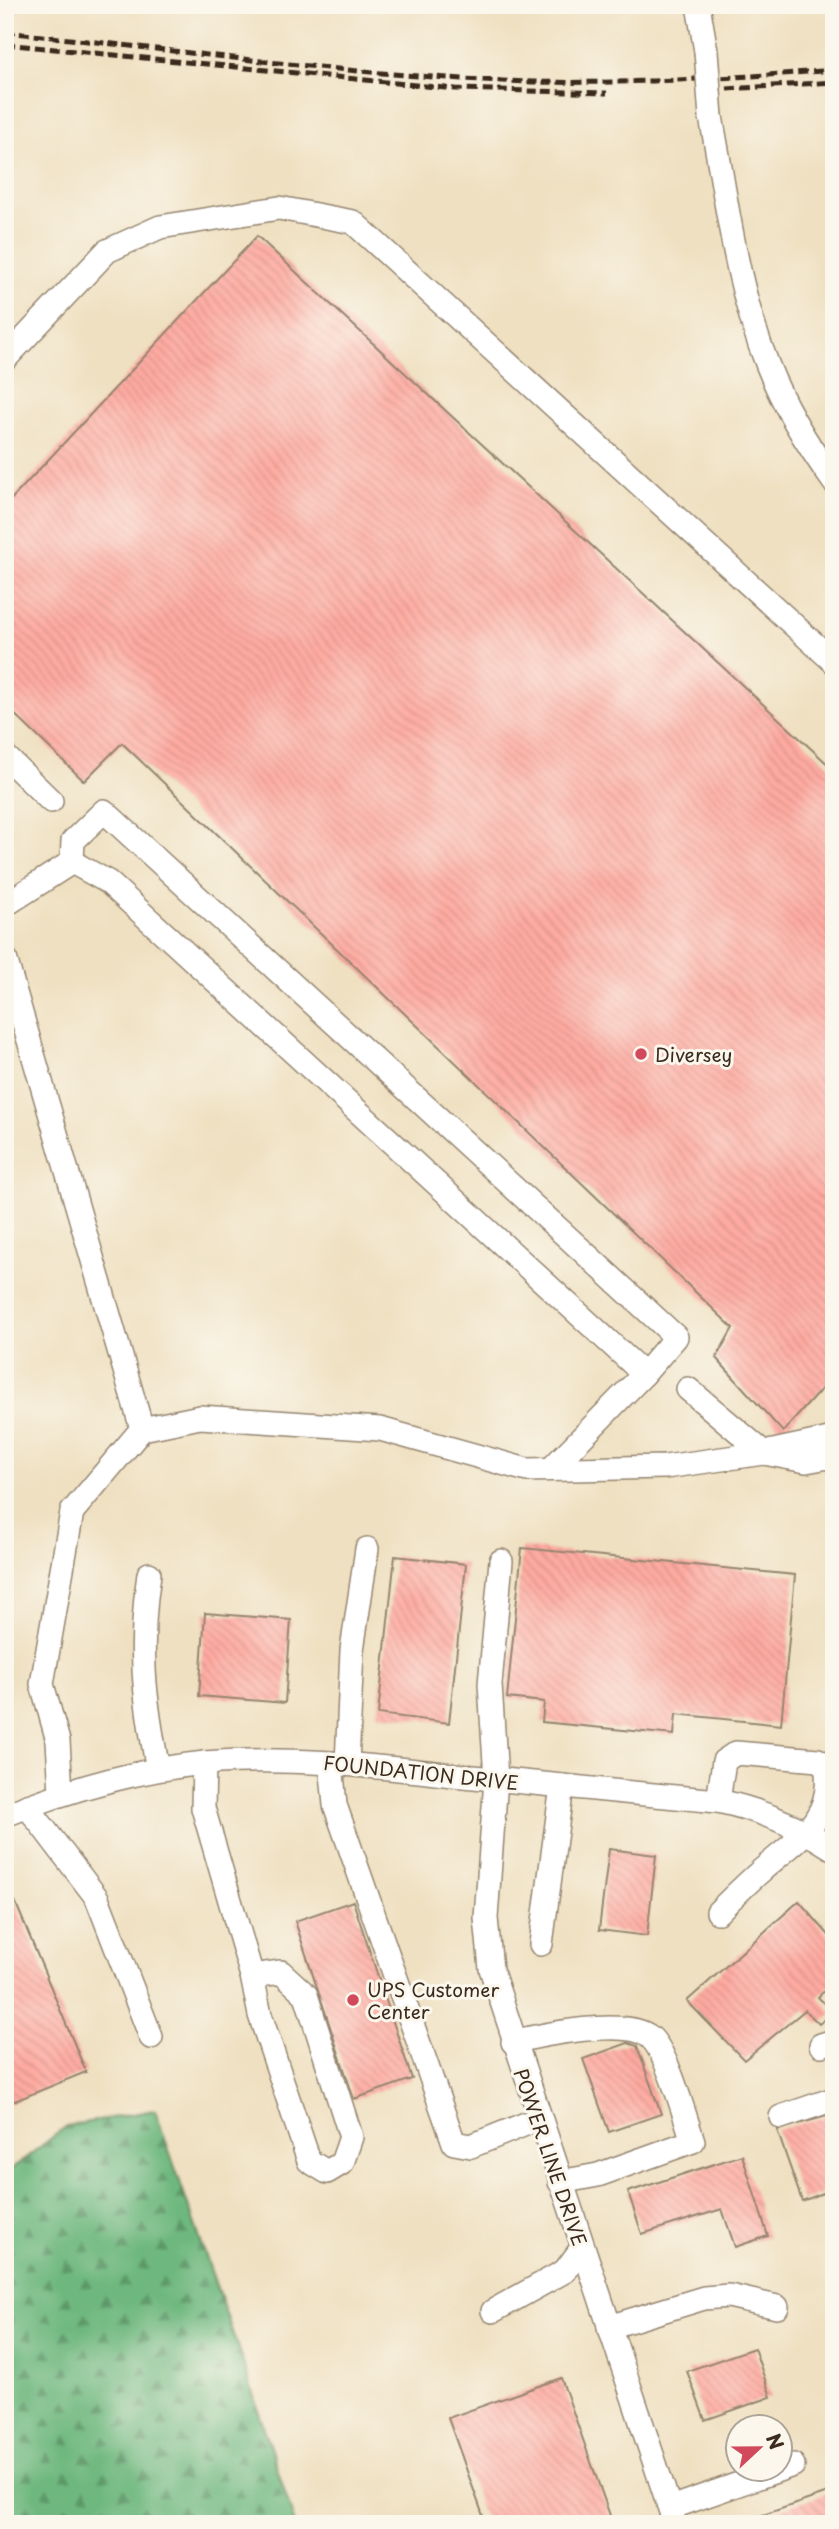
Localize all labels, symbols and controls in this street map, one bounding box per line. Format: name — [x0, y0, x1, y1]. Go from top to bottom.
place label: Diversey — [655, 1040, 732, 1068]
marker: Diversey — [633, 1046, 649, 1062]
street label: FOUNDATION DRIVE — [322, 1748, 520, 1796]
place label: UPS Customer Center — [367, 1975, 499, 2025]
marker: UPS Customer Center — [345, 1992, 361, 2008]
street label: POWER LINE DRIVE — [508, 2065, 594, 2249]
north arrow — [724, 2414, 794, 2484]
text: N — [760, 2429, 791, 2453]

